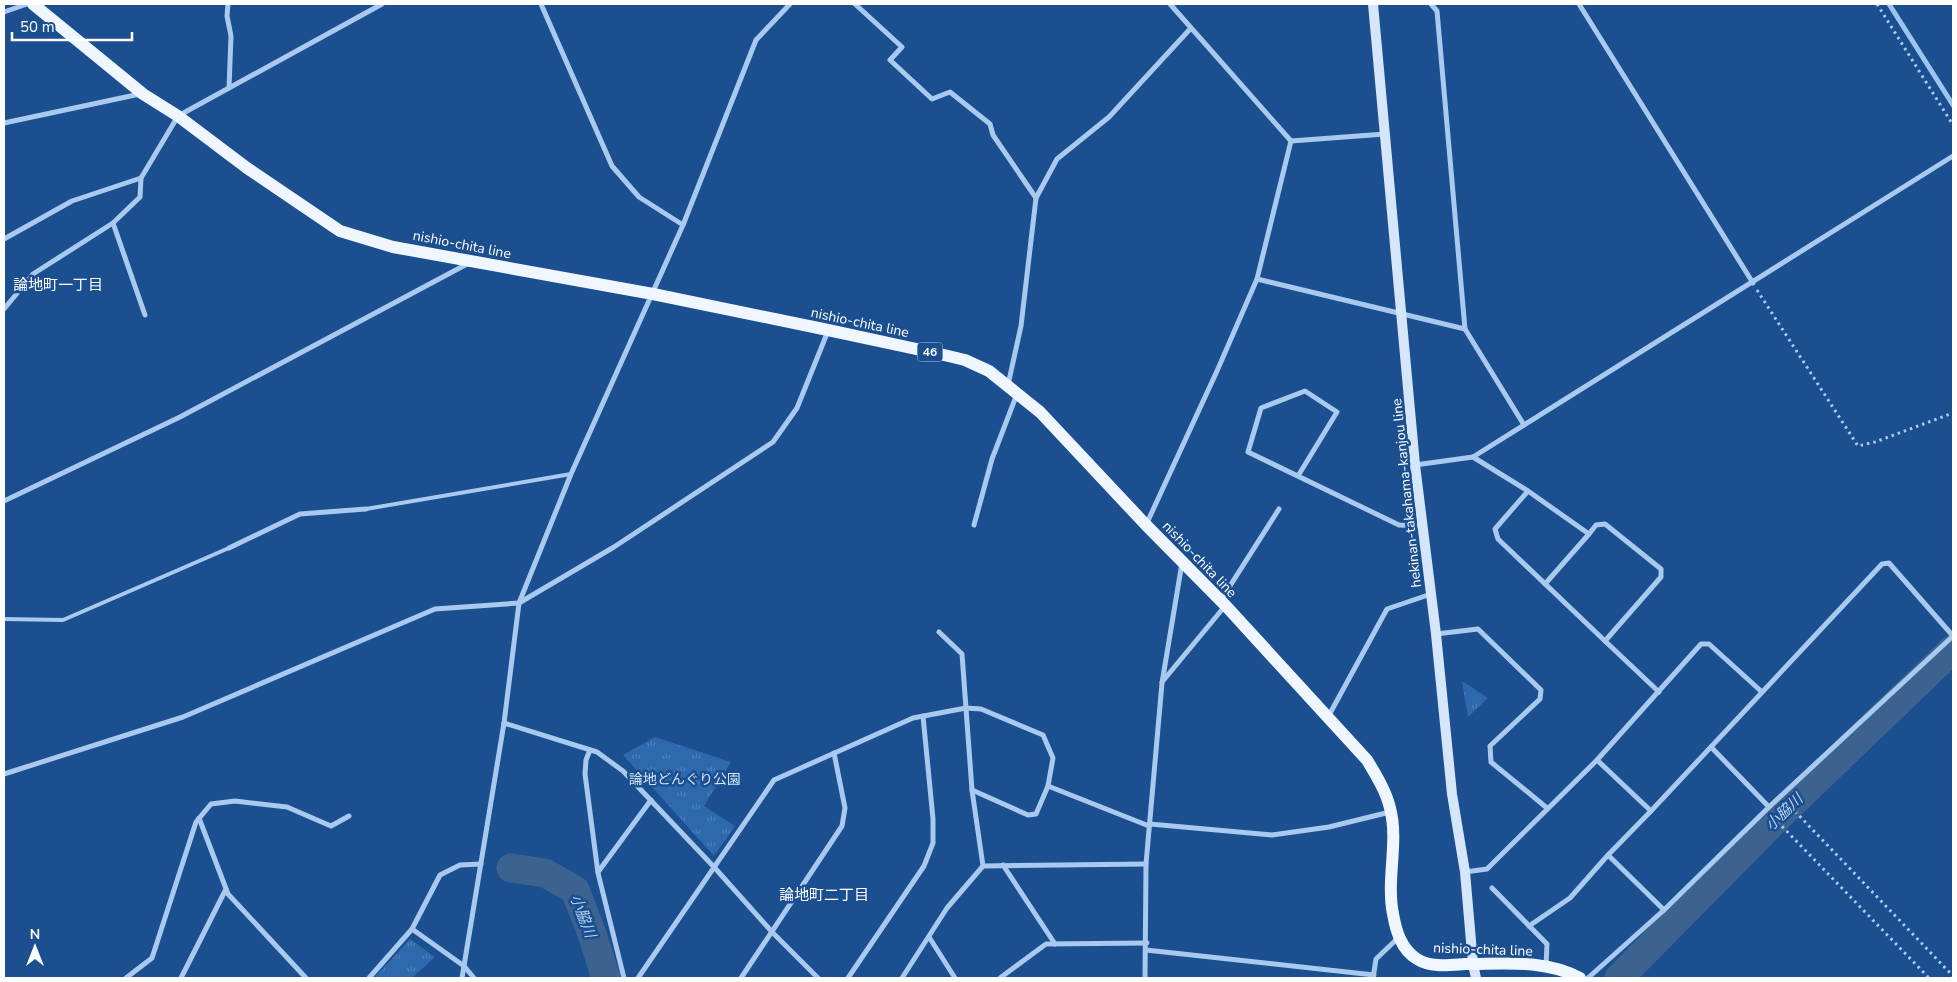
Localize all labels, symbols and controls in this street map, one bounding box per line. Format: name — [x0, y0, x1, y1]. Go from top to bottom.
scale bar — [12, 10, 132, 42]
text: 50 m — [20, 17, 55, 37]
street label: nishio-chita line — [411, 226, 513, 263]
district label: 論地町一丁目 — [13, 275, 103, 295]
street label: nishio-chita line — [809, 303, 911, 342]
road number: 46 — [918, 342, 942, 362]
street label: hekinan-takahama-kanjou line — [1387, 398, 1426, 588]
street label: nishio-chita line — [1158, 517, 1241, 602]
park label: 論地どんぐり公園 — [629, 770, 741, 789]
water label: 小脇川 — [1761, 788, 1809, 835]
district label: 論地町二丁目 — [779, 885, 869, 905]
water label: 小脇川 — [566, 891, 601, 942]
north arrow — [10, 922, 60, 972]
text: N — [30, 925, 40, 944]
street label: nishio-chita line — [1433, 938, 1533, 961]

